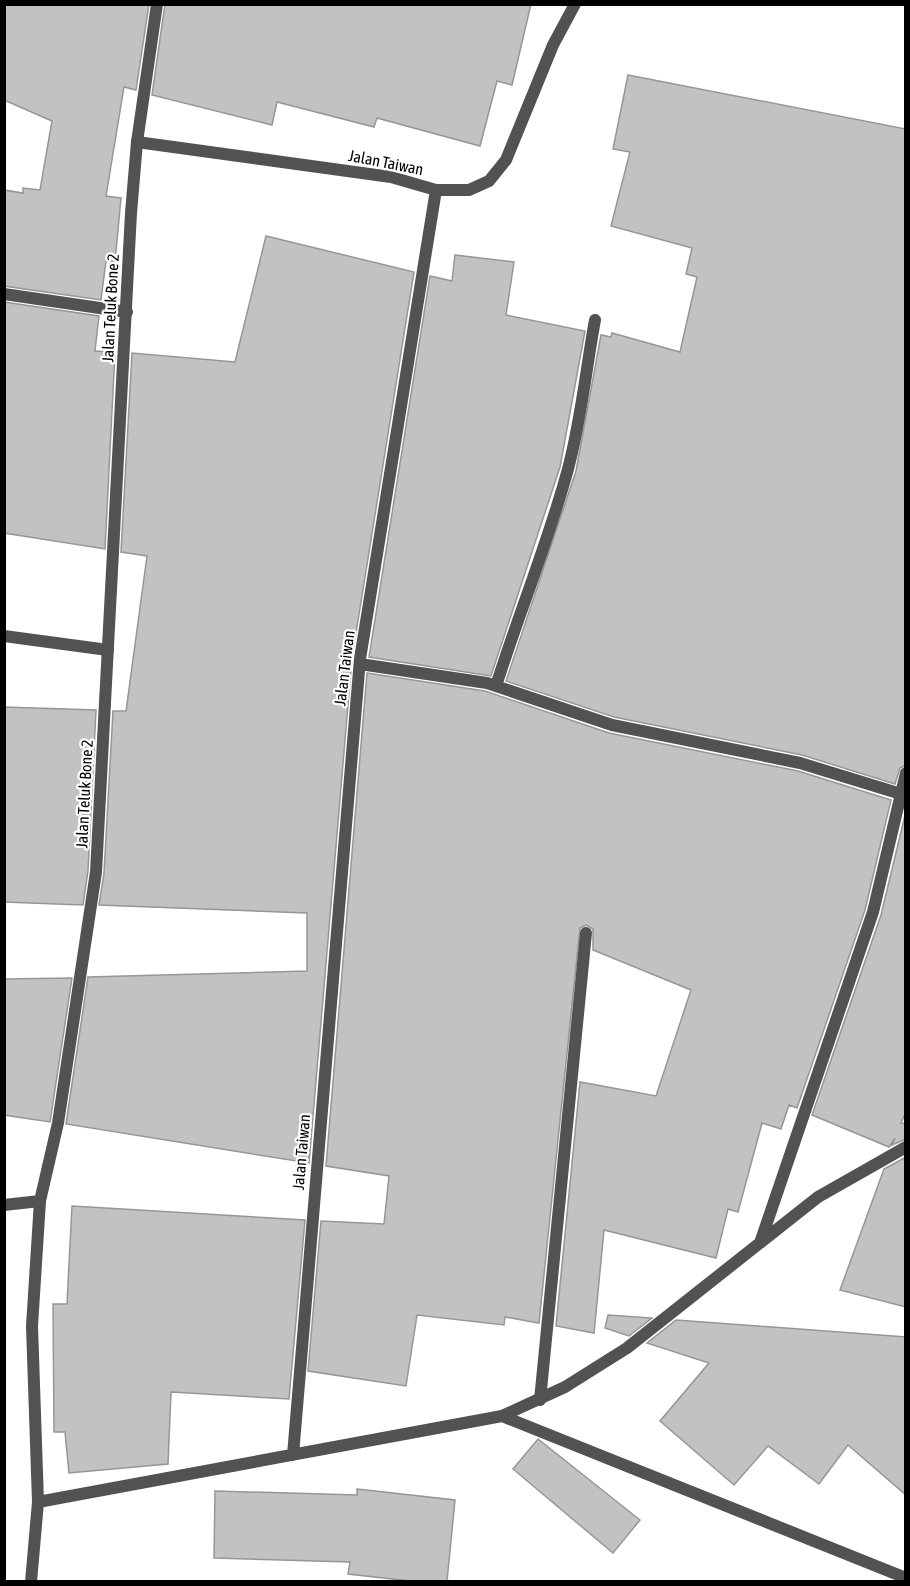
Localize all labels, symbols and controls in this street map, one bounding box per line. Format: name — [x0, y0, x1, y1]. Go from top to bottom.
street label: Jalan Taiwan — [347, 146, 425, 178]
street label: Jalan Teluk Bone 2 — [98, 253, 122, 363]
street label: Jalan Taiwan — [330, 629, 358, 707]
street label: Jalan Teluk Bone 2 — [72, 739, 96, 849]
street label: Jalan Taiwan — [289, 1113, 313, 1191]

